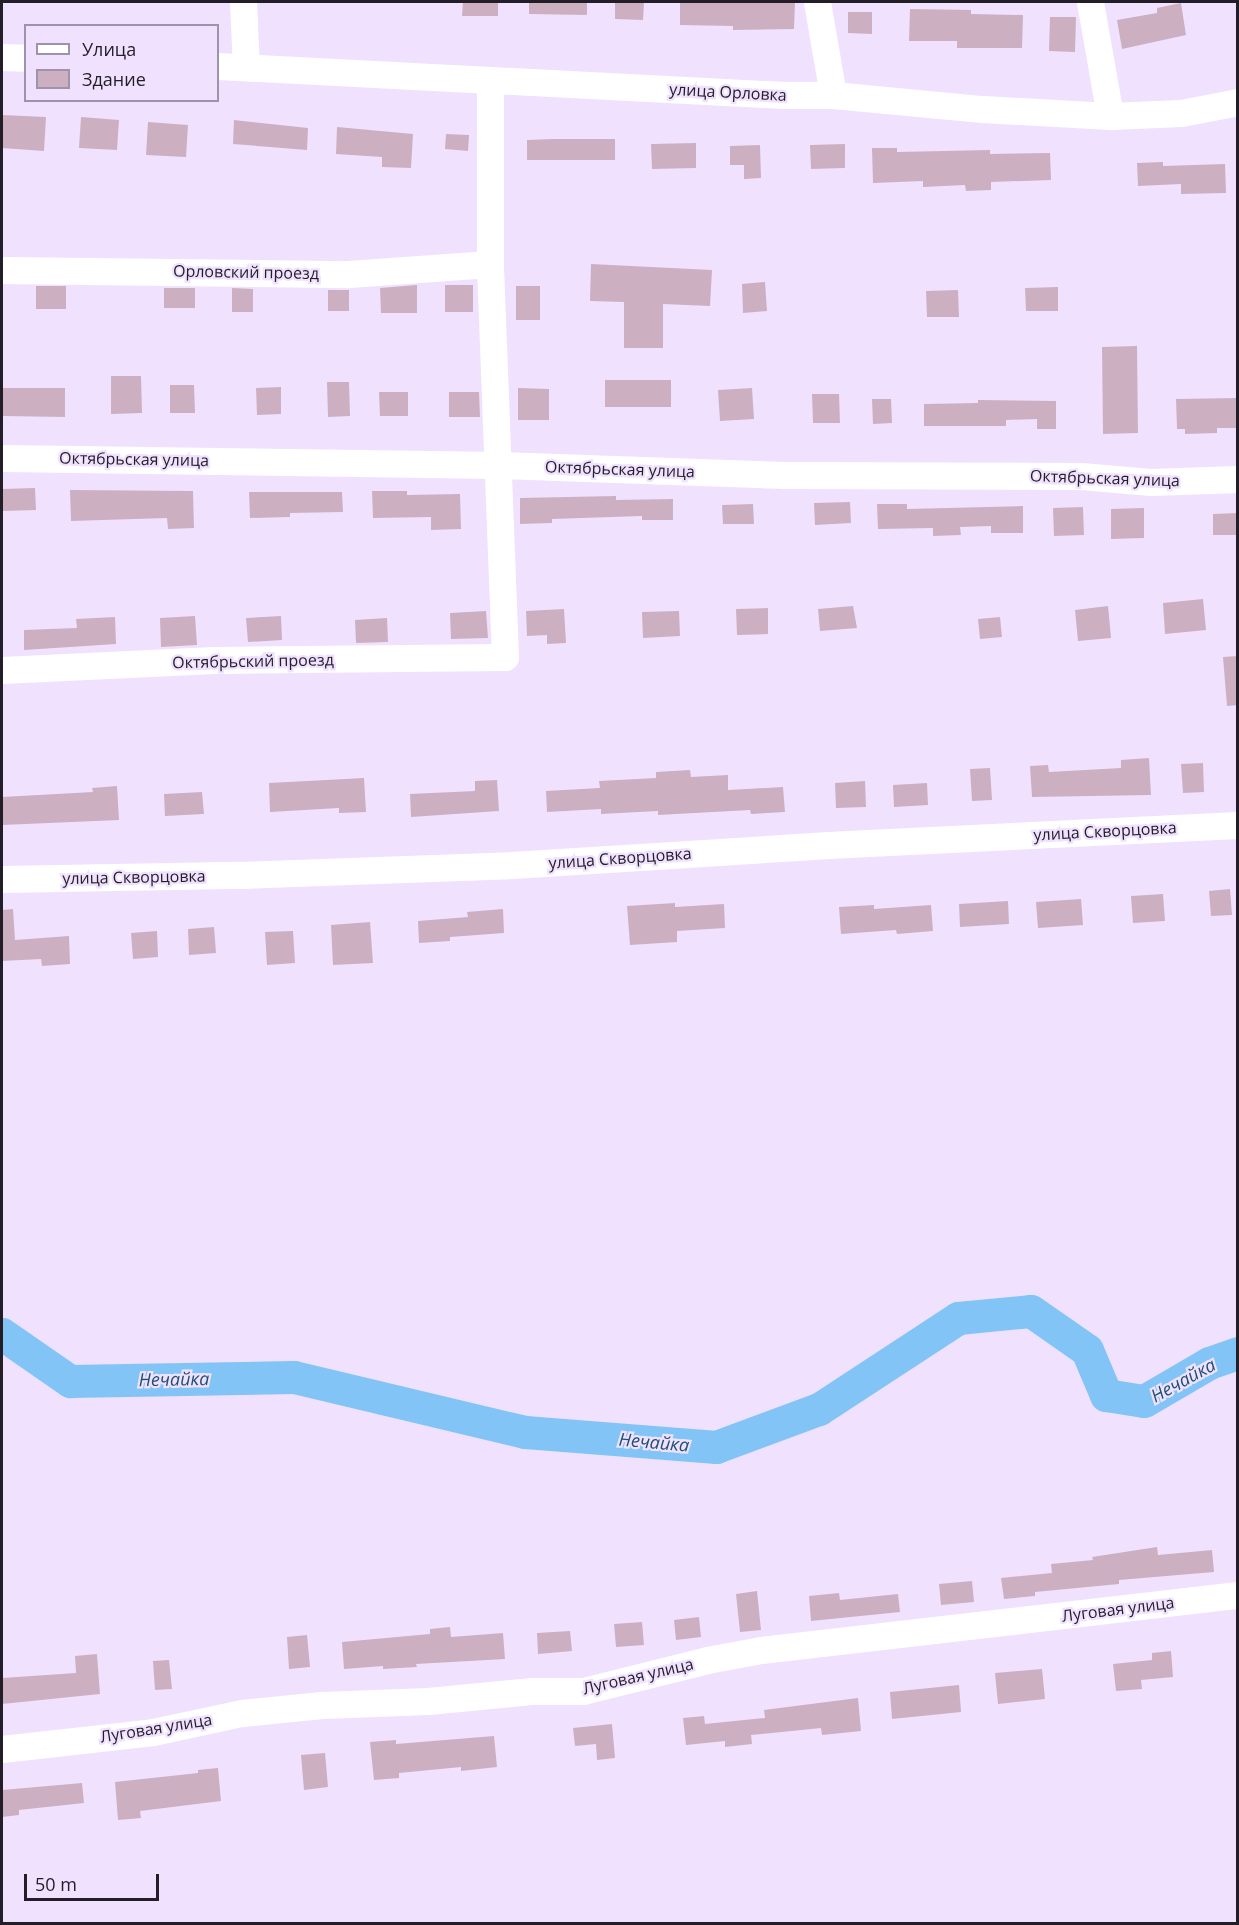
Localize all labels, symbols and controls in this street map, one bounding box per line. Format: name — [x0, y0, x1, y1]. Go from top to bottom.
legend — [24, 24, 219, 102]
text: Улица — [82, 37, 136, 61]
text: Здание — [82, 67, 146, 91]
street label: улица Орловка — [669, 79, 787, 105]
street label: Орловский проезд — [173, 261, 319, 283]
street label: Октябрьская улица — [59, 448, 209, 470]
street label: Октябрьская улица — [545, 457, 695, 481]
street label: Октябрьская улица — [1030, 466, 1180, 490]
street label: Октябрьский проезд — [172, 650, 334, 672]
street label: улица Скворцовка — [1033, 818, 1177, 844]
street label: улица Скворцовка — [548, 843, 692, 873]
street label: улица Скворцовка — [62, 866, 206, 888]
water label: Нечайка — [1147, 1353, 1219, 1407]
water label: Нечайка — [139, 1368, 209, 1390]
water label: Нечайка — [618, 1428, 690, 1456]
street label: Луговая улица — [1061, 1593, 1175, 1625]
street label: Луговая улица — [581, 1654, 695, 1698]
street label: Луговая улица — [99, 1710, 213, 1746]
scale bar — [27, 1862, 162, 1900]
text: 50 m — [35, 1872, 77, 1896]

